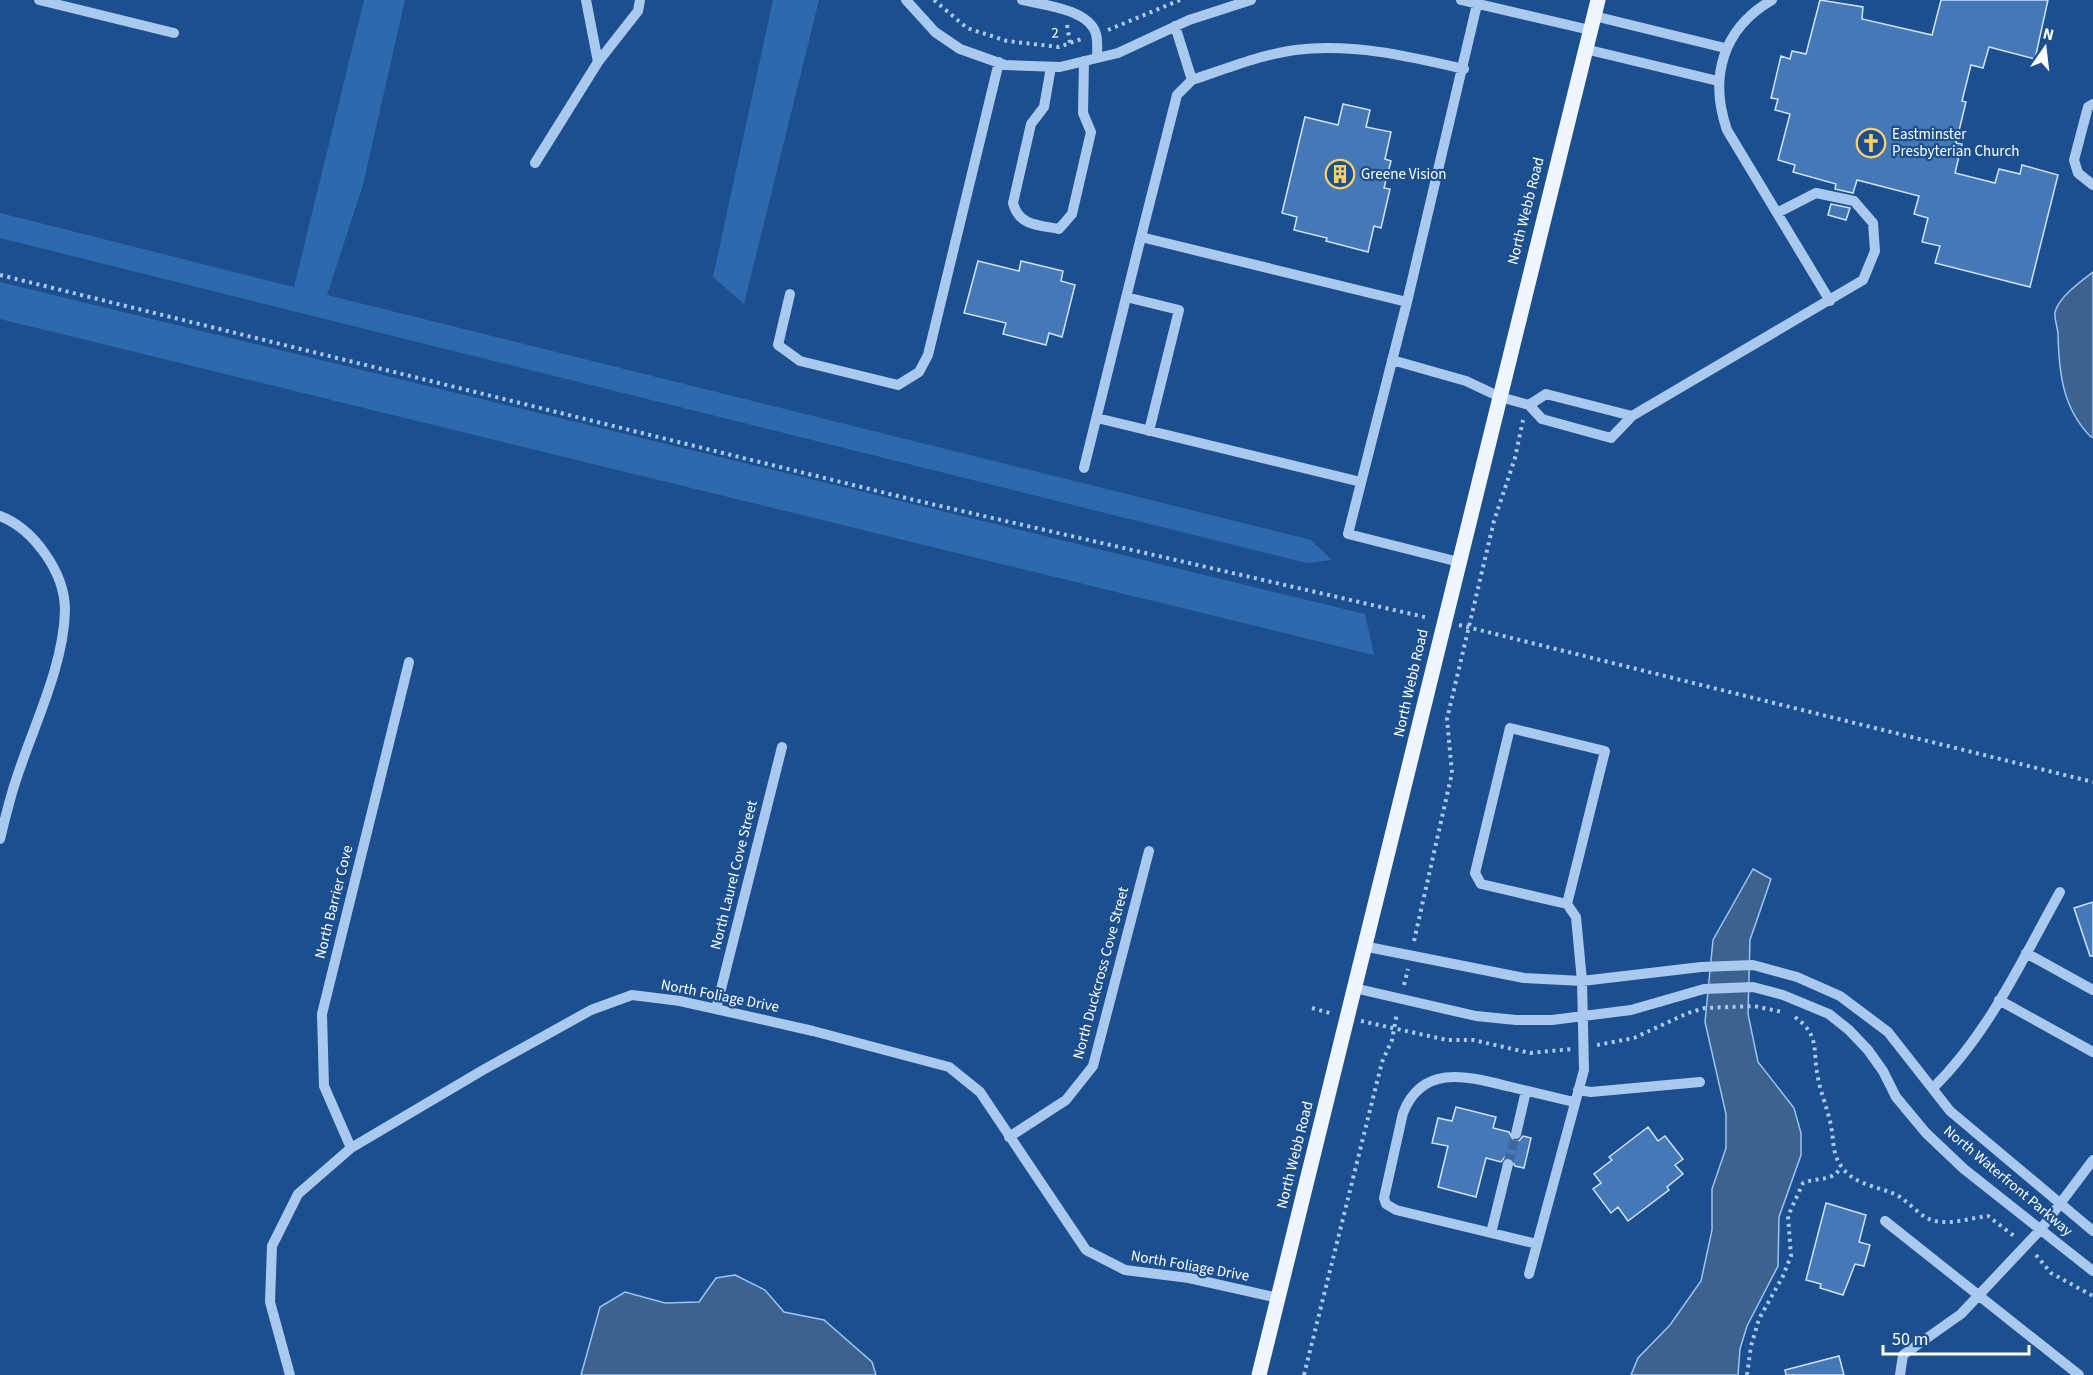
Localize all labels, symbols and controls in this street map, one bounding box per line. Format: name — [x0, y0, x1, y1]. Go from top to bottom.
north arrow — [2015, 18, 2075, 78]
street label: 2 — [1051, 22, 1059, 44]
text: N — [2041, 22, 2056, 46]
place label: Eastminster Presbyterian Church — [1892, 124, 2019, 162]
church icon: Eastminster Presbyterian Church — [1855, 127, 1887, 159]
street label: North Webb Road — [1502, 155, 1550, 267]
building icon: Greene Vision — [1324, 158, 1356, 190]
place label: Greene Vision — [1361, 164, 1447, 185]
street label: North Webb Road — [1388, 627, 1434, 739]
street label: North Laurel Cove Street — [705, 798, 763, 952]
street label: North Barrier Cove — [310, 843, 358, 961]
street label: North Duckcross Cove Street — [1068, 884, 1134, 1062]
street label: North Foliage Drive — [659, 974, 781, 1018]
street label: North Webb Road — [1271, 1099, 1319, 1211]
street label: North Waterfront Parkway — [1939, 1121, 2077, 1241]
street label: North Foliage Drive — [1129, 1245, 1251, 1287]
scale bar — [1883, 1318, 2028, 1356]
text: 50 m — [1892, 1327, 1928, 1352]

